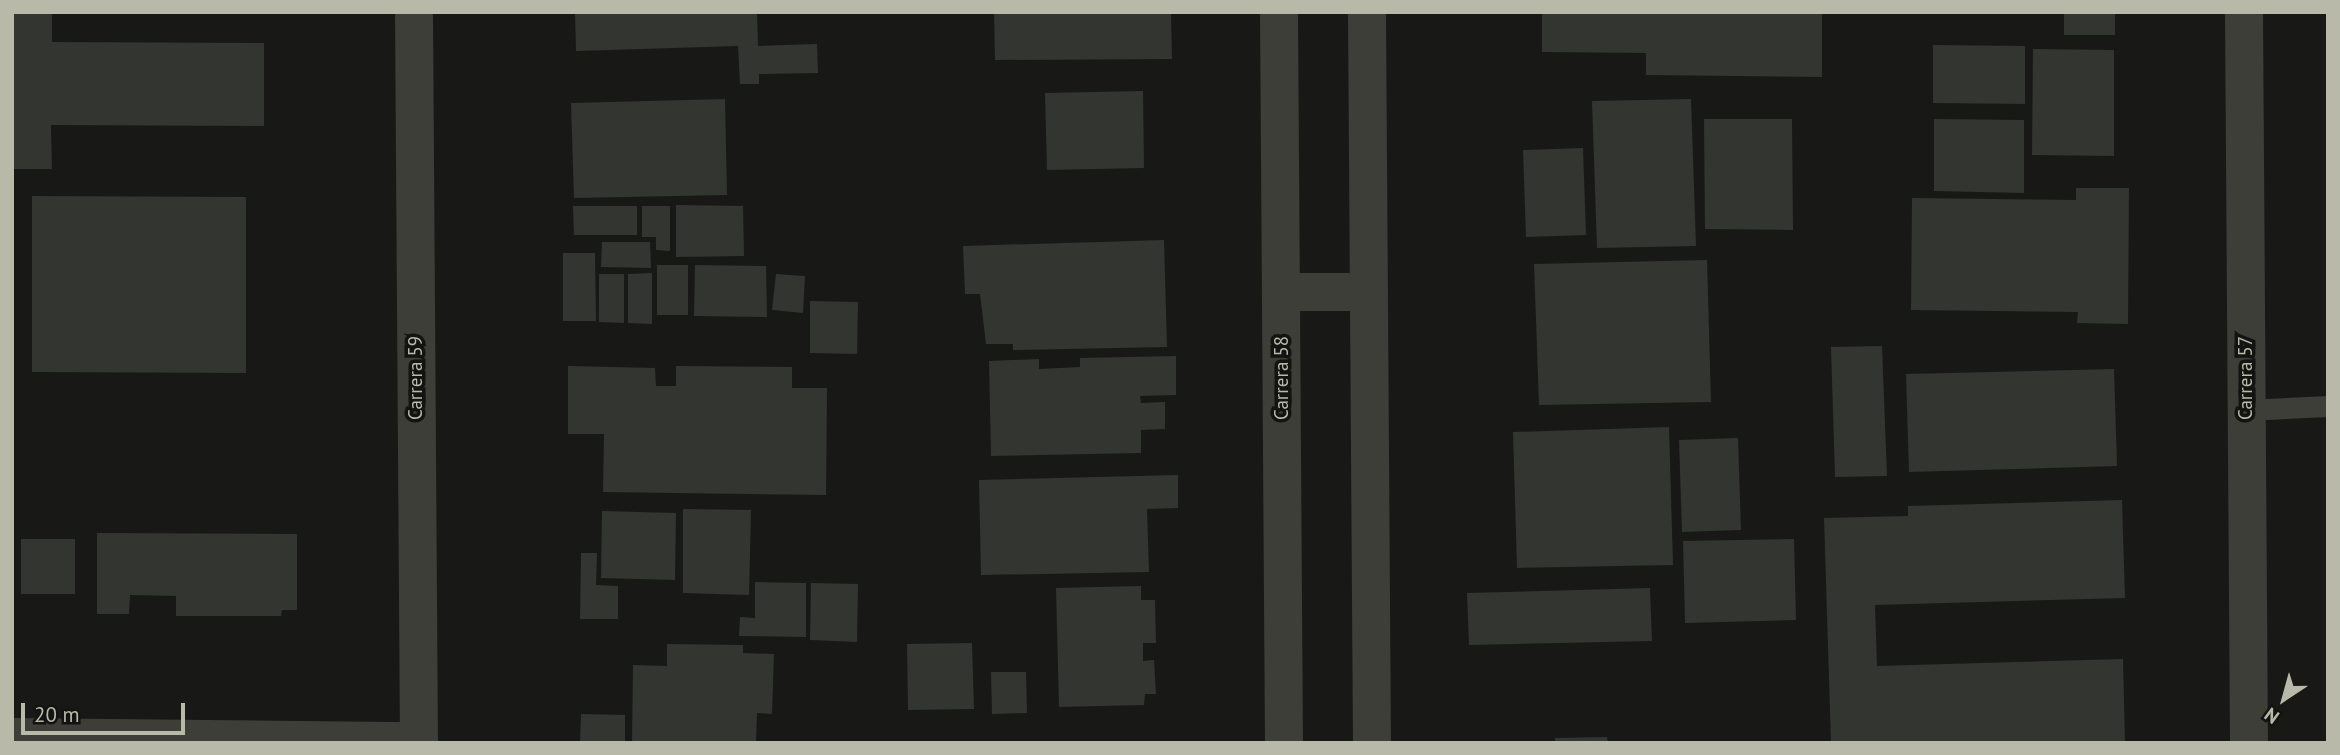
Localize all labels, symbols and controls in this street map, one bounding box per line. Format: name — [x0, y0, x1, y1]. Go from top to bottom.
street label: Carrera 59 — [405, 336, 427, 420]
street label: Carrera 58 — [1271, 336, 1293, 420]
street label: Carrera 57 — [2235, 336, 2257, 420]
north arrow — [2249, 664, 2319, 734]
scale bar — [24, 688, 189, 732]
text: 20 m — [34, 701, 80, 728]
text: N — [2260, 703, 2284, 729]

